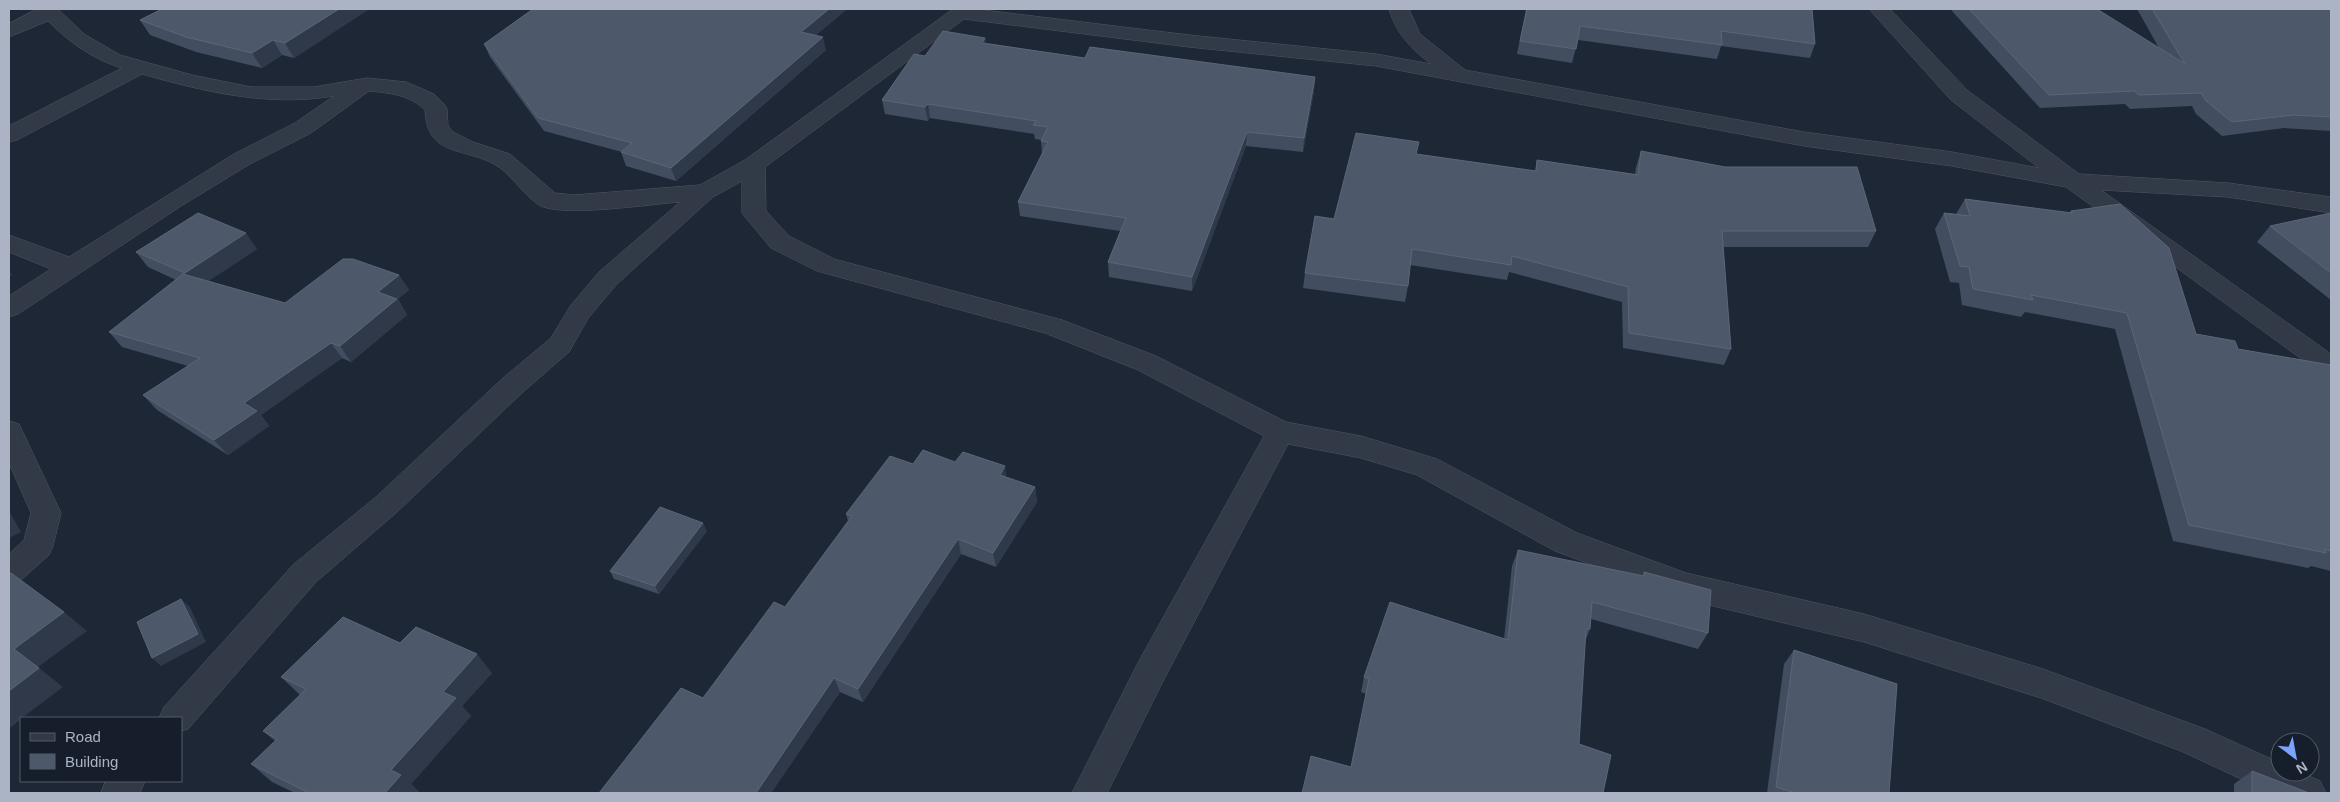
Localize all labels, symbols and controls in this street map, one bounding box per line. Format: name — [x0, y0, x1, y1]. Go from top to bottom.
legend — [20, 717, 182, 782]
text: Road — [65, 728, 101, 745]
north arrow — [2270, 732, 2320, 782]
text: Building — [65, 753, 118, 770]
text: N — [2293, 759, 2310, 777]

